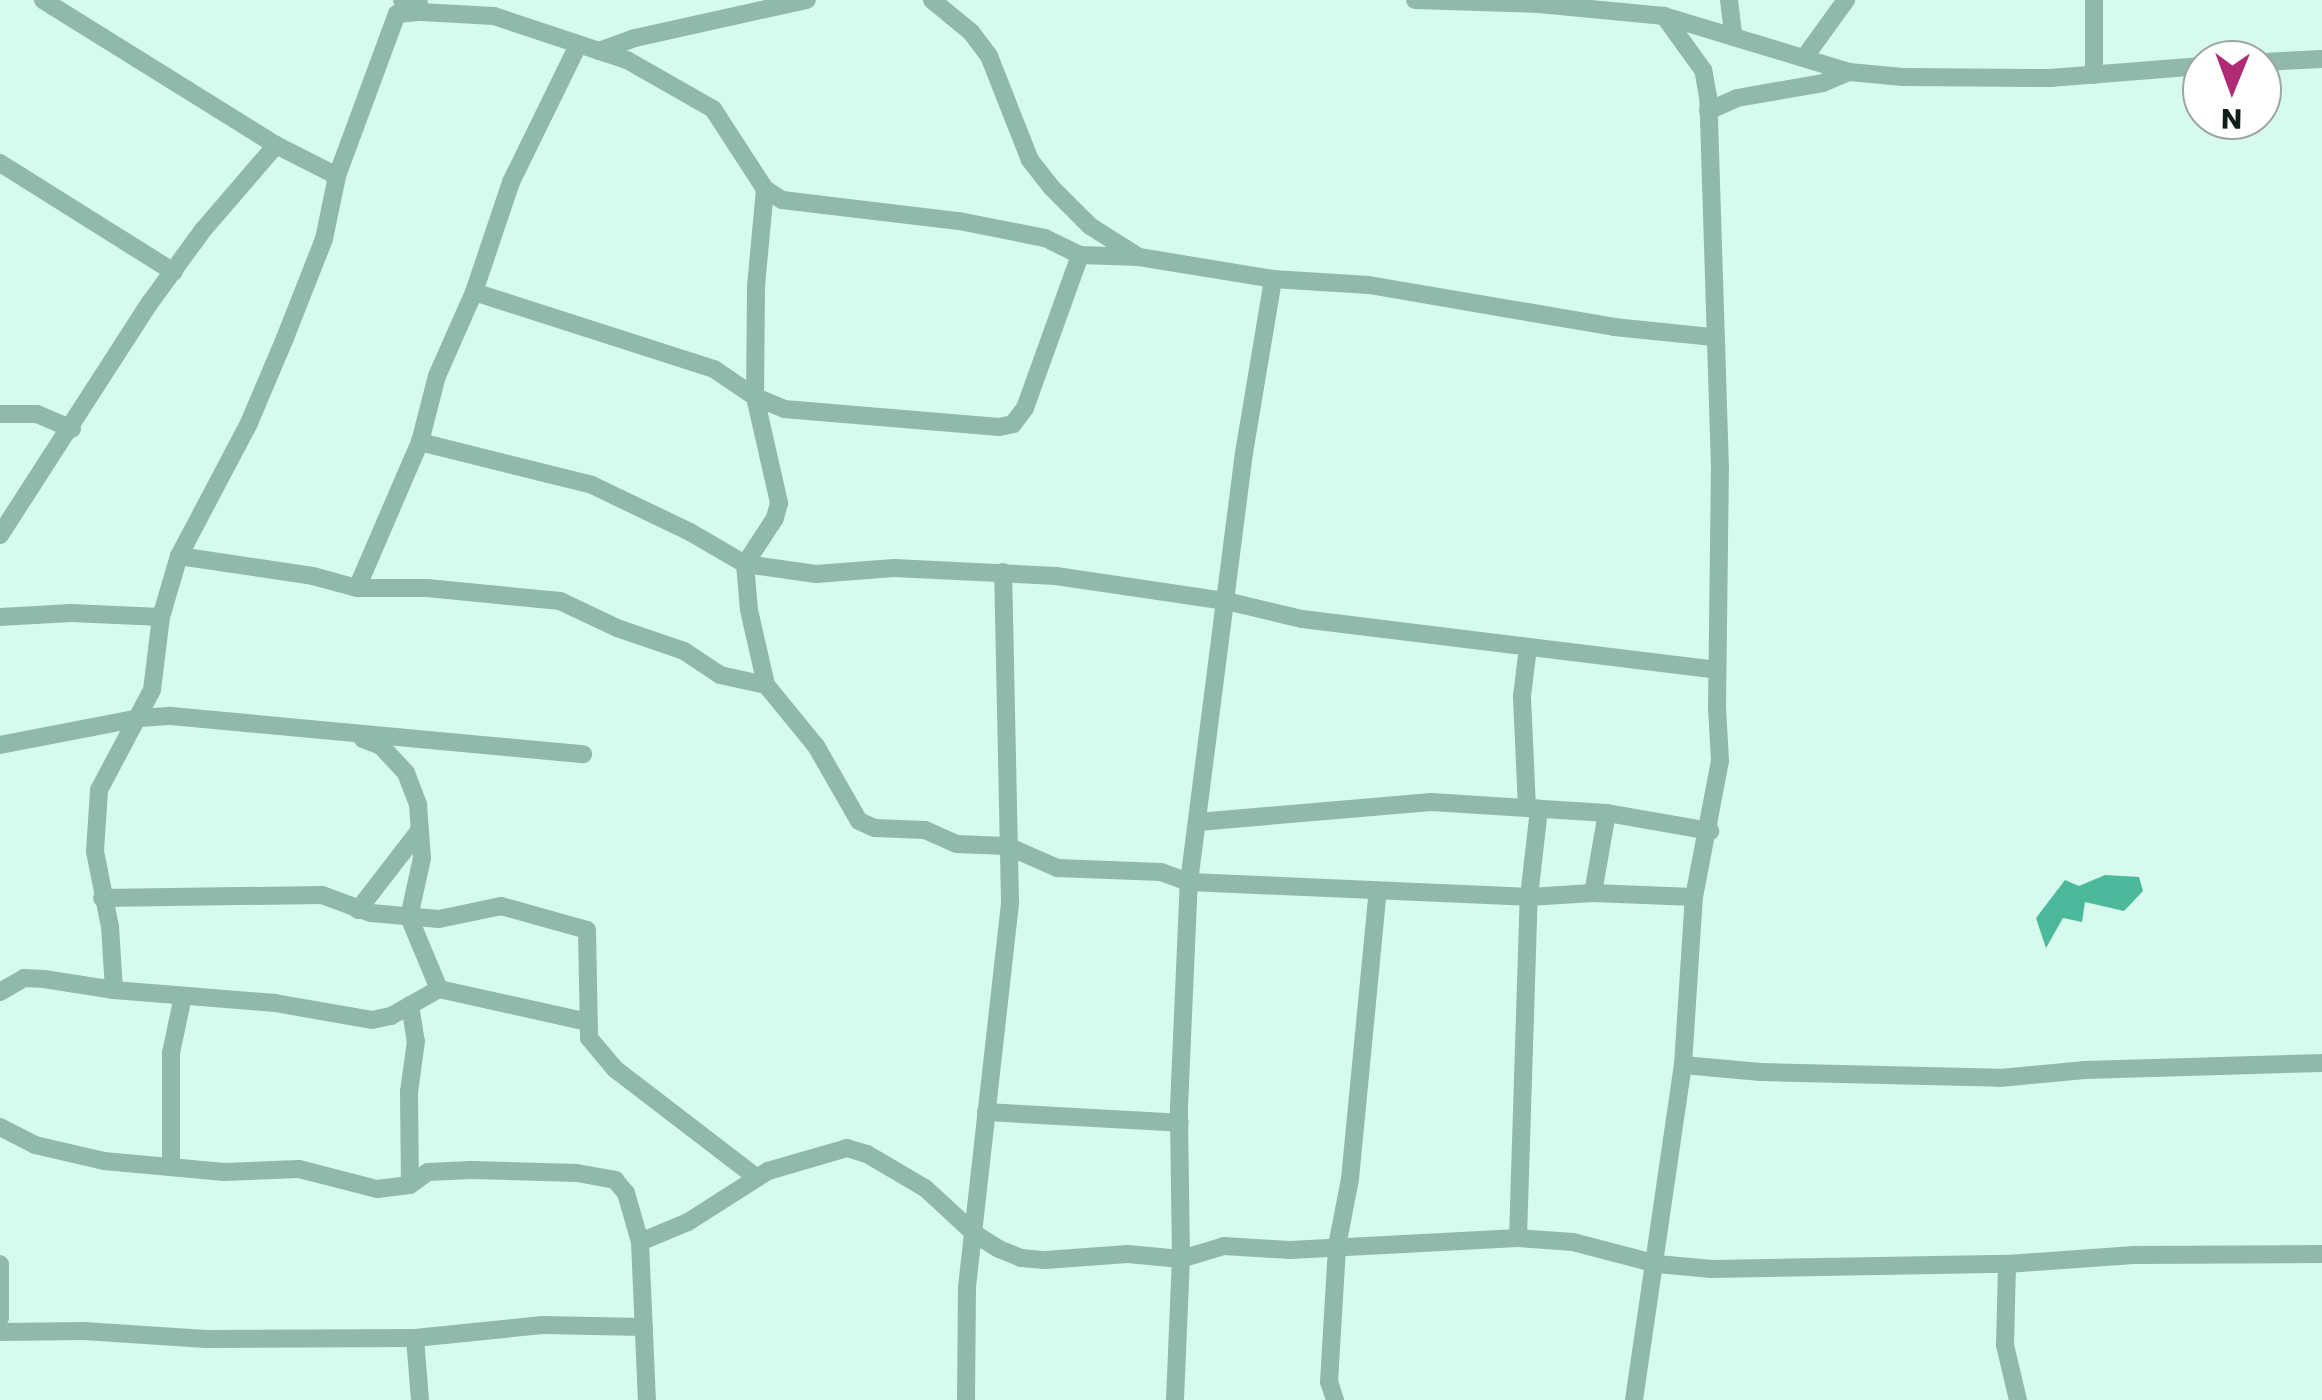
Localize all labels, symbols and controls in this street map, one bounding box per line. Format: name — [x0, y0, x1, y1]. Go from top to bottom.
north arrow — [2182, 40, 2282, 140]
text: N — [2221, 99, 2242, 138]

